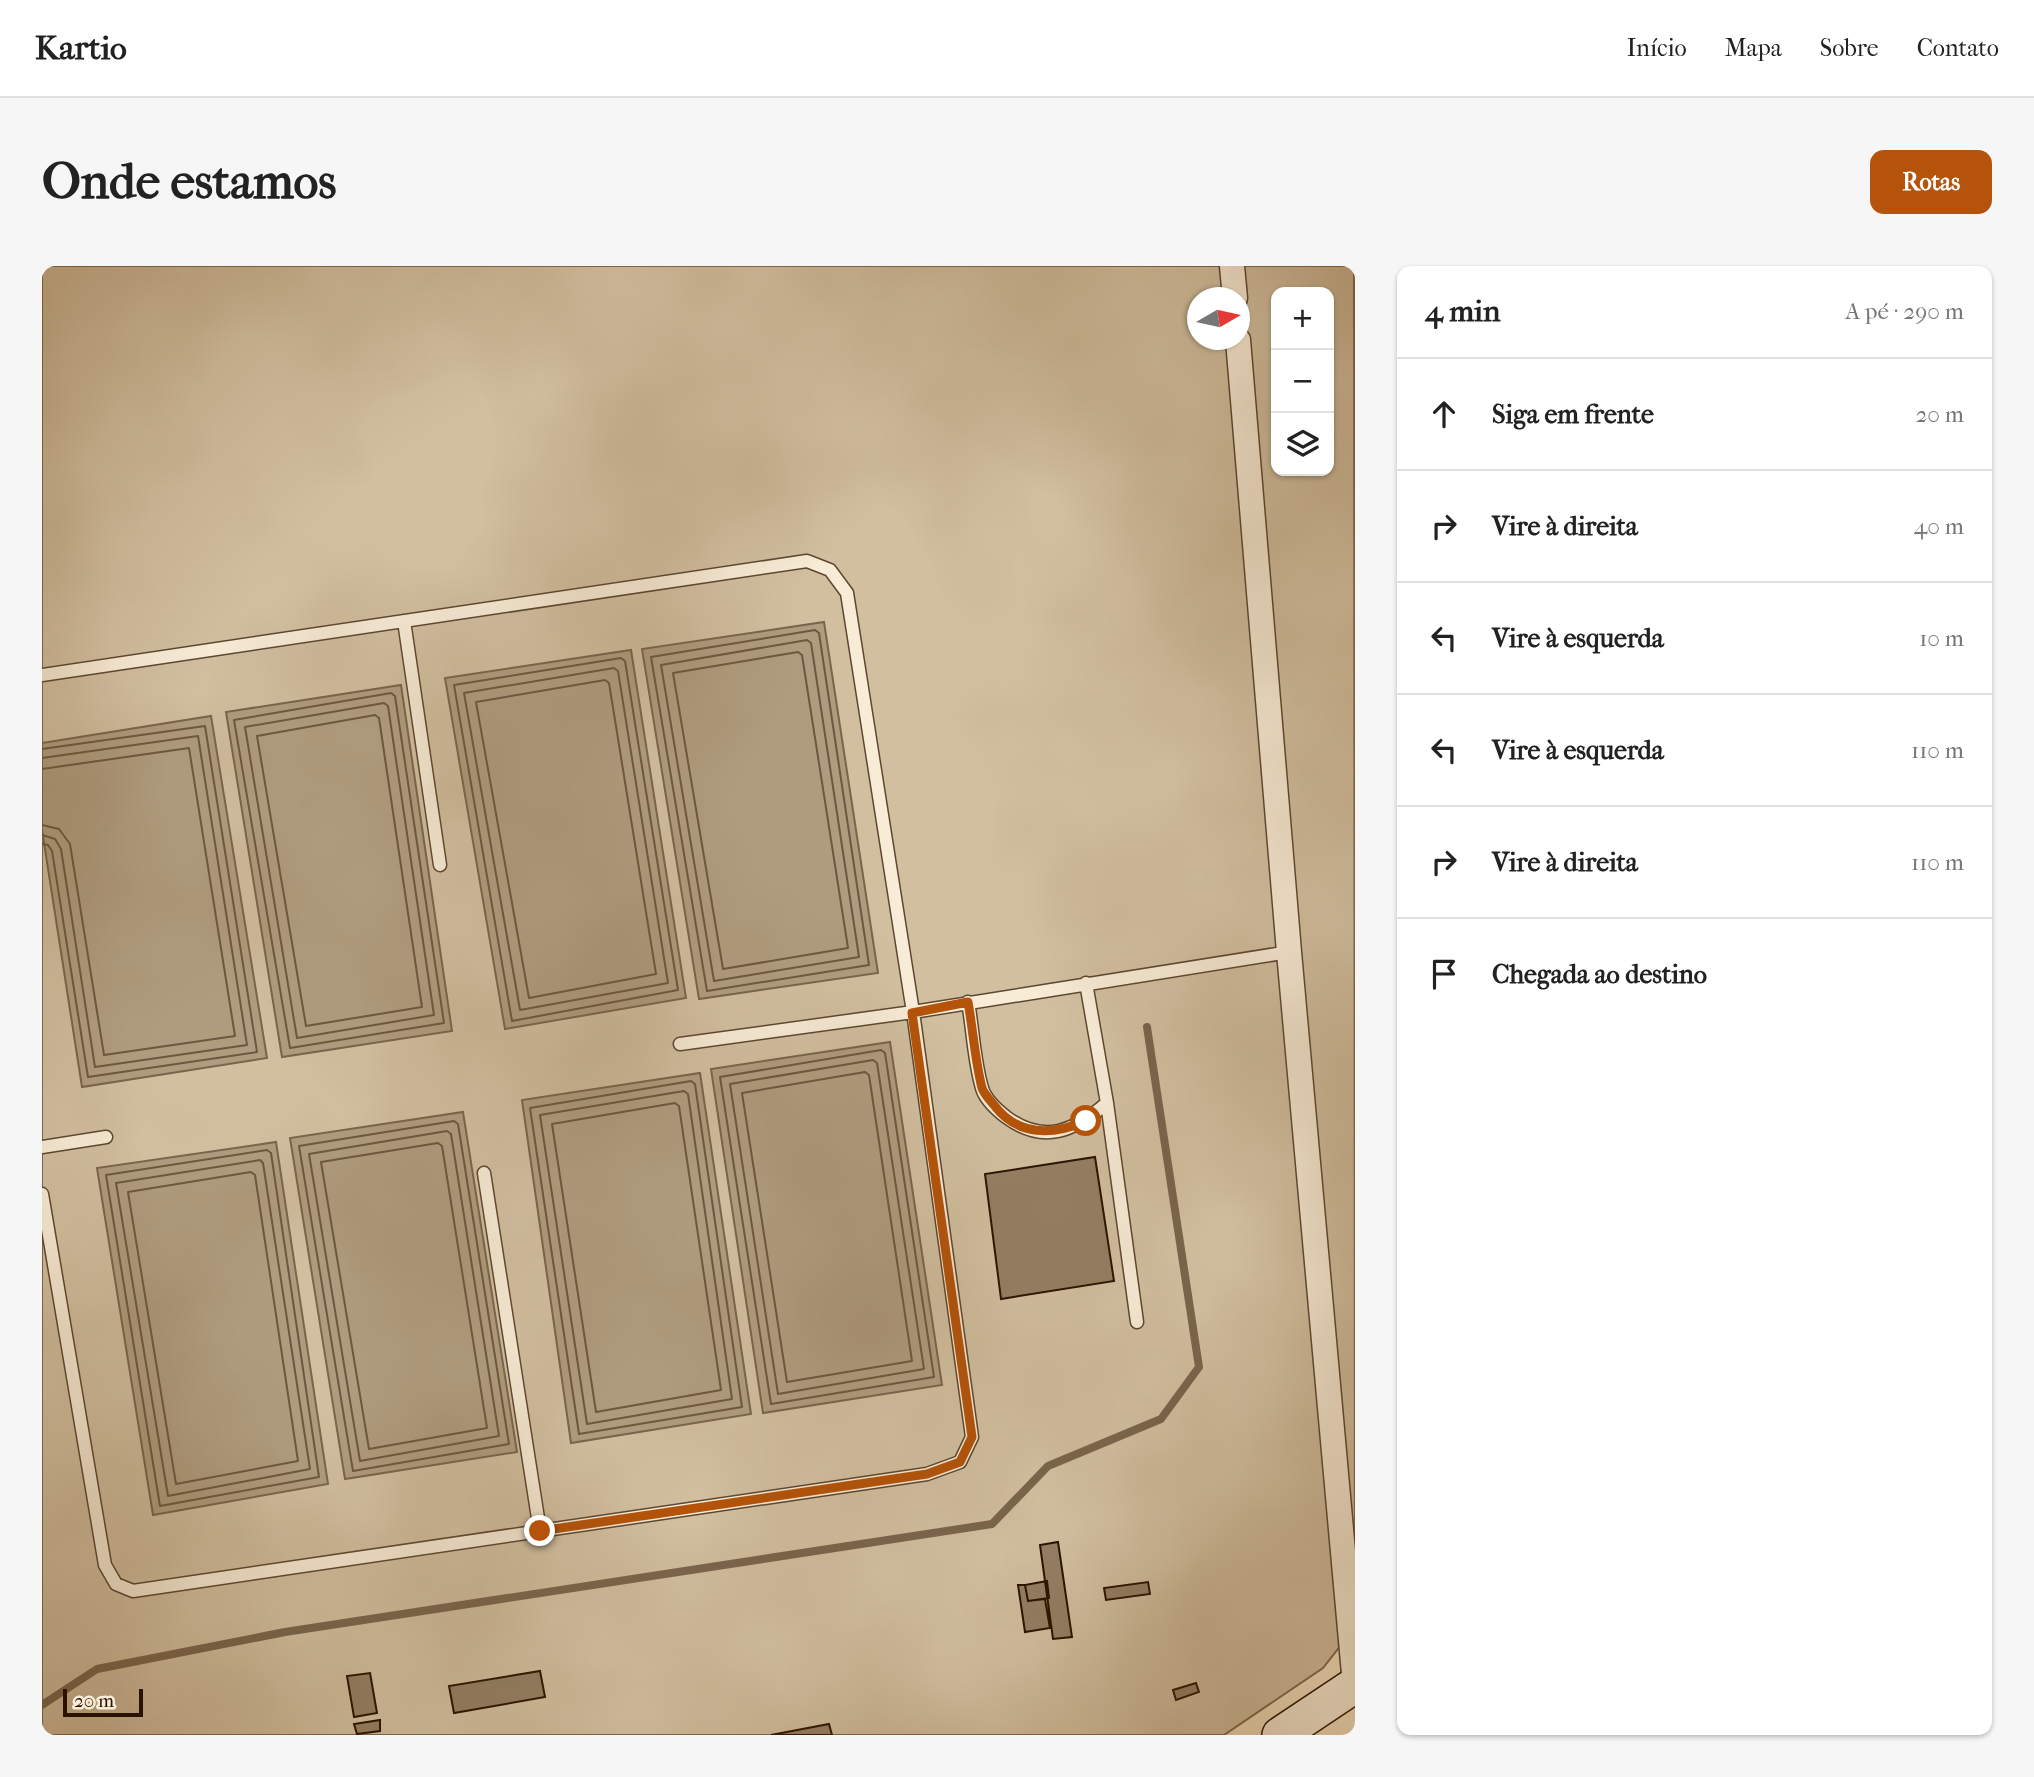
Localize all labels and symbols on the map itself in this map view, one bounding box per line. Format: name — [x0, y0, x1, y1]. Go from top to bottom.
north arrow — [1187, 287, 1250, 350]
route start — [1070, 1105, 1101, 1136]
route end — [524, 1515, 555, 1546]
scale bar — [63, 1686, 144, 1718]

